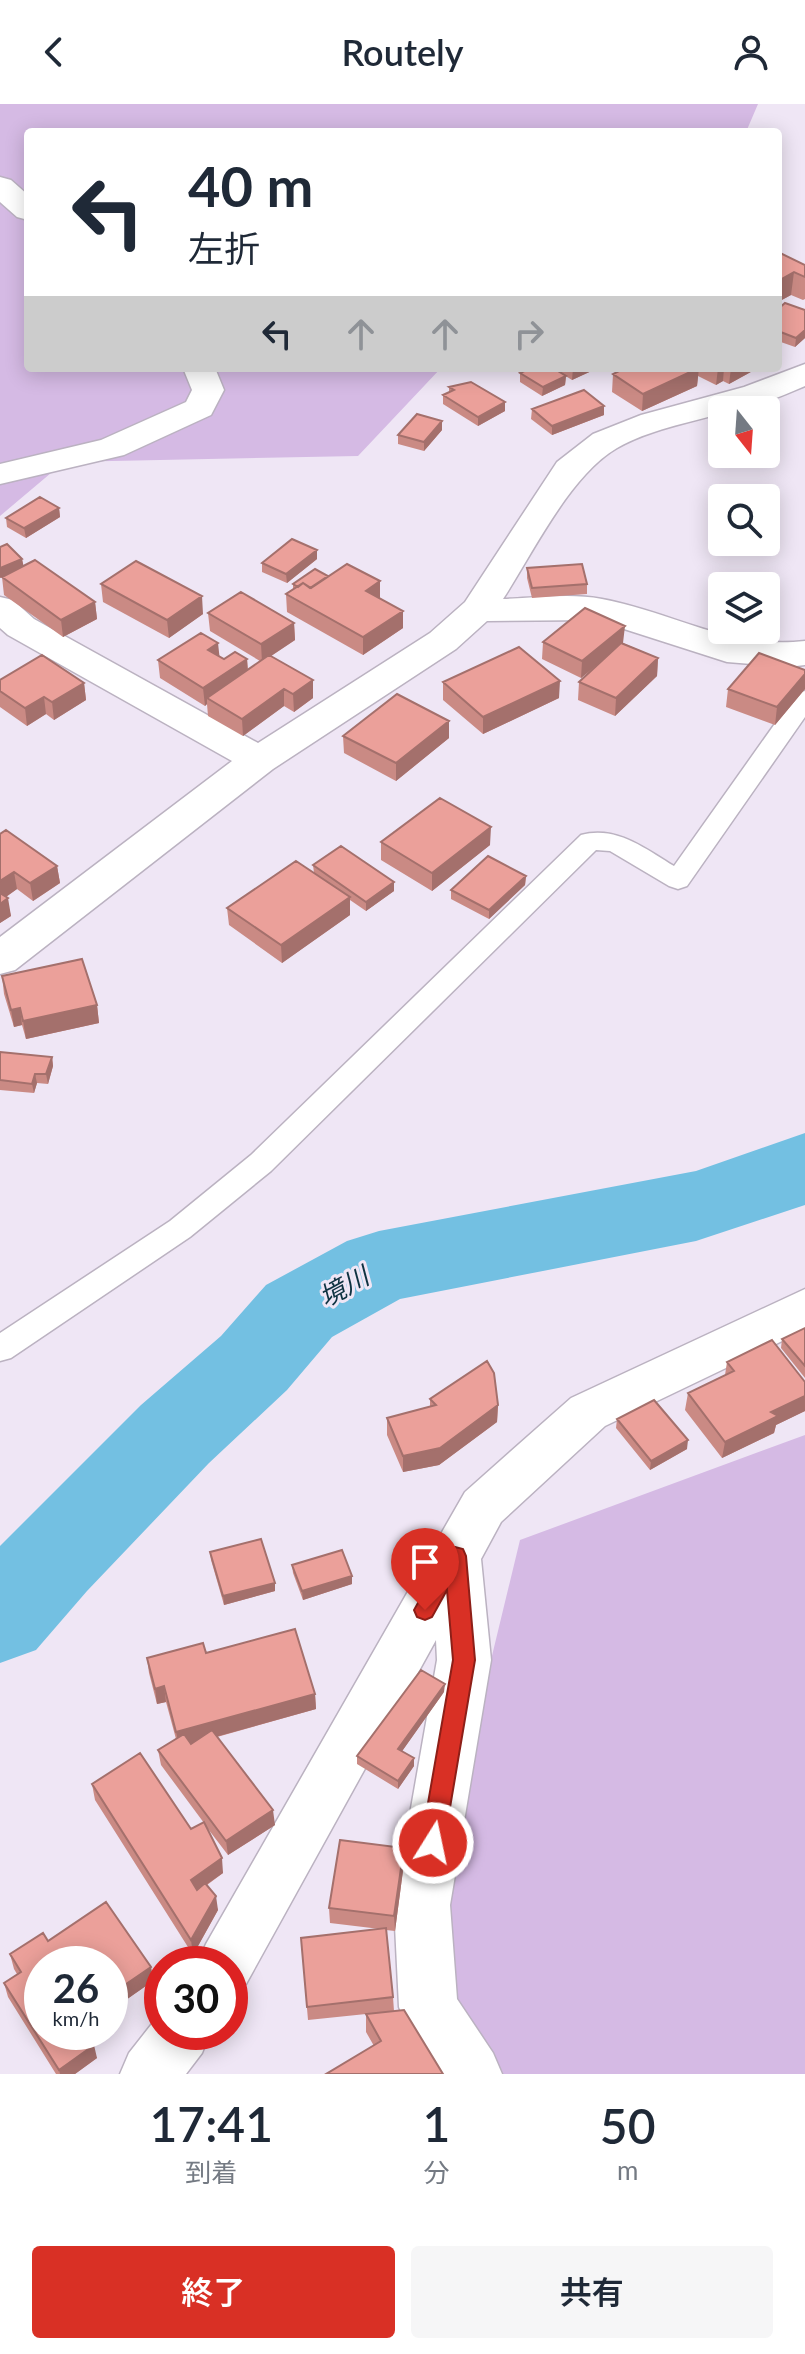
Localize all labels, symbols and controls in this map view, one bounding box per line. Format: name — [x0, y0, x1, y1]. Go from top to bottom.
icon: back — [32, 30, 76, 74]
text: Routely — [341, 30, 464, 74]
icon: person — [729, 30, 773, 74]
text: 40 m — [188, 152, 313, 219]
icon: left — [56, 160, 160, 264]
text: 左折 — [188, 226, 260, 270]
icon: left — [255, 312, 299, 356]
icon: ahead — [339, 312, 383, 356]
icon: ahead — [423, 312, 467, 356]
icon: right — [507, 312, 551, 356]
north arrow — [708, 396, 780, 468]
map controls — [708, 396, 780, 644]
button: search — [708, 484, 780, 556]
button: layers — [708, 572, 780, 644]
water label: 境川 — [313, 1258, 377, 1313]
pin — [391, 1528, 459, 1610]
icon: arrive — [403, 1540, 447, 1584]
position arrow — [391, 1801, 475, 1885]
speed limit sign: 30 — [144, 1946, 248, 2050]
text: 26 — [53, 1964, 99, 2012]
text: km/h — [53, 2006, 99, 2030]
text: 17:41 — [149, 2095, 273, 2152]
text: 1 — [423, 2095, 450, 2152]
text: 50 — [600, 2097, 656, 2154]
text: m — [617, 2154, 638, 2186]
text: 到着 — [185, 2156, 237, 2188]
text: 分 — [423, 2156, 449, 2188]
button: 終了 — [32, 2246, 395, 2338]
button: 共有 — [411, 2246, 773, 2338]

